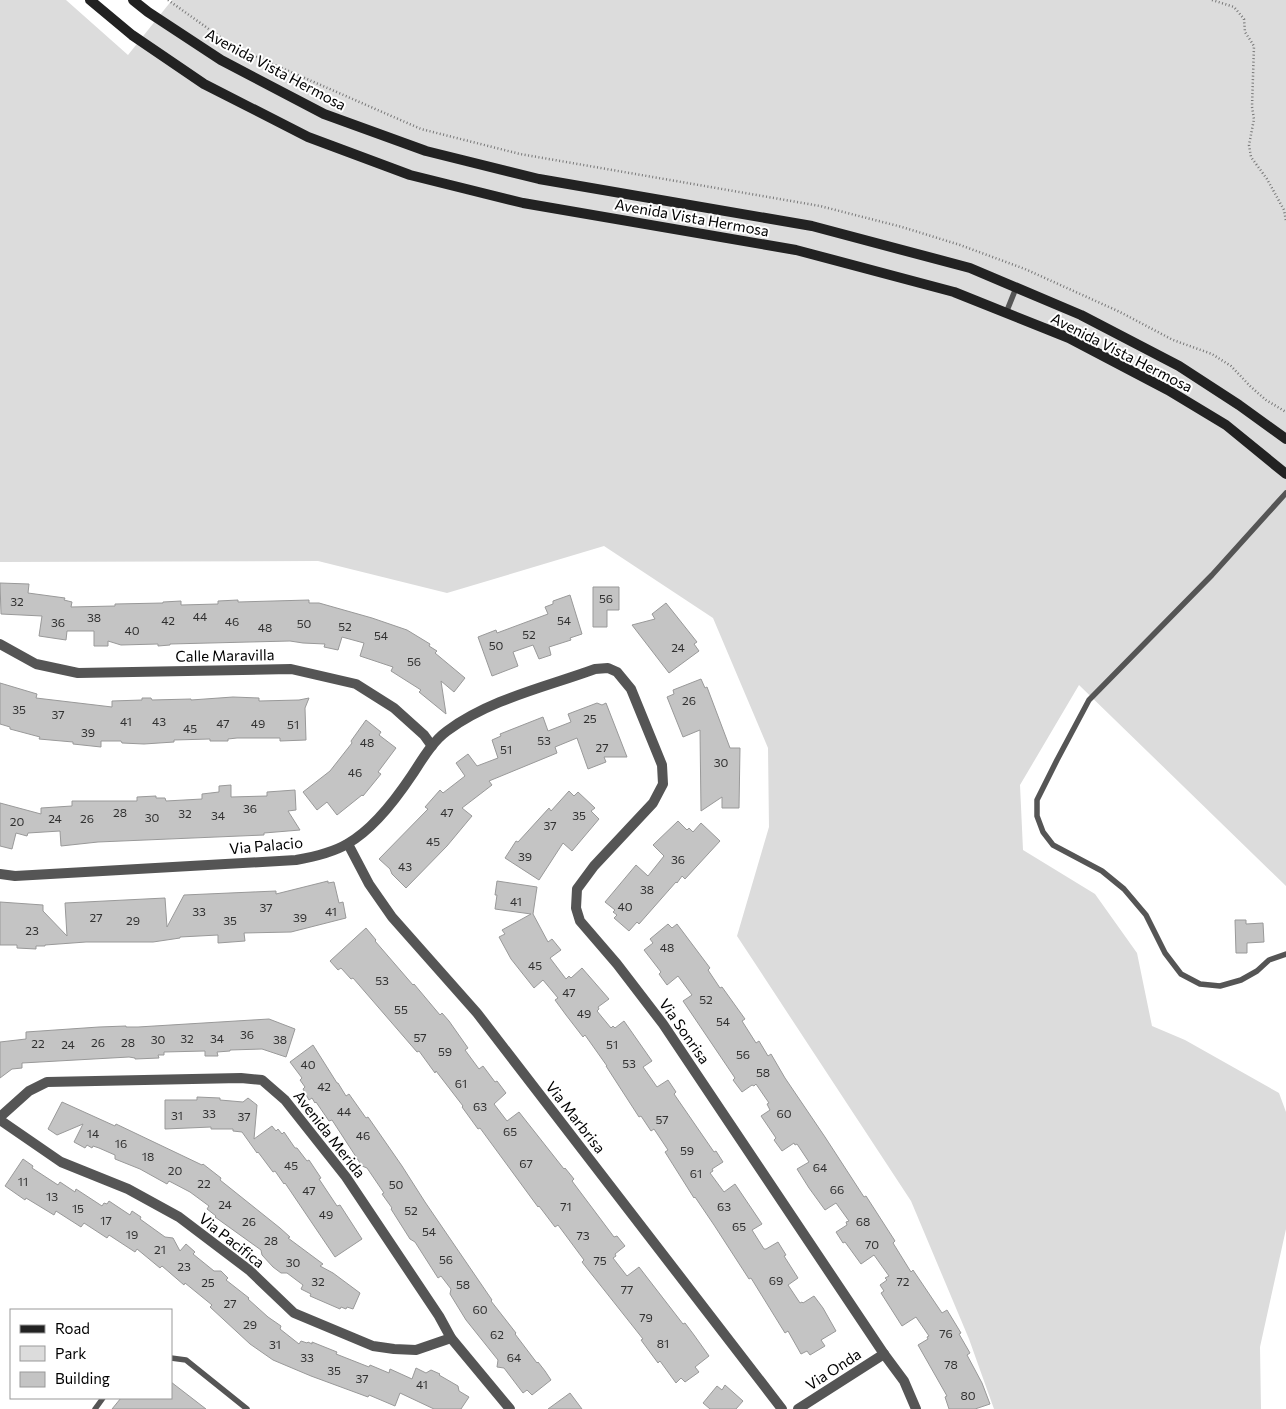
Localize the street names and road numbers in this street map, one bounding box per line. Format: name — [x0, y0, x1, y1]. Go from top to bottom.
street label: Avenida Vista Hermosa — [203, 24, 349, 114]
street label: Avenida Vista Hermosa — [613, 195, 771, 239]
street label: Avenida Vista Hermosa — [1048, 308, 1196, 396]
street label: Calle Maravilla — [175, 645, 275, 665]
street label: Via Palacio — [228, 833, 304, 857]
street label: Via Sonrisa — [656, 995, 714, 1067]
street label: Via Marbrisa — [542, 1077, 610, 1157]
street label: Avenida Merida — [290, 1087, 370, 1181]
street label: Via Pacifica — [196, 1209, 268, 1271]
street label: Via Onda — [802, 1345, 864, 1393]

